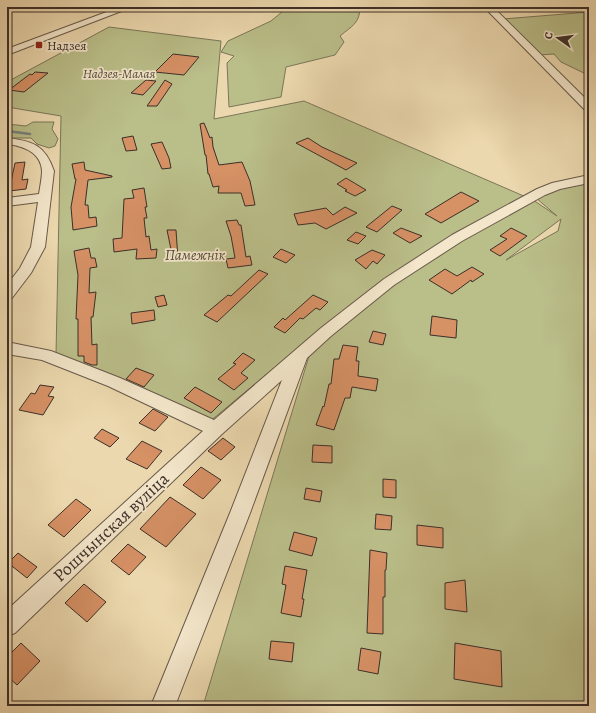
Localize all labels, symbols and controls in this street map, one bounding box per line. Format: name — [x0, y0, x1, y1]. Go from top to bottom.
north arrow — [538, 18, 578, 58]
text: С — [541, 30, 557, 41]
place label: Надзея — [47, 37, 86, 54]
marker: Надзея — [34, 40, 44, 50]
park label: Надзея-Малая — [83, 65, 155, 82]
park label: Памежнік — [165, 245, 226, 265]
street label: Рошчынская вуліца — [48, 466, 175, 587]

